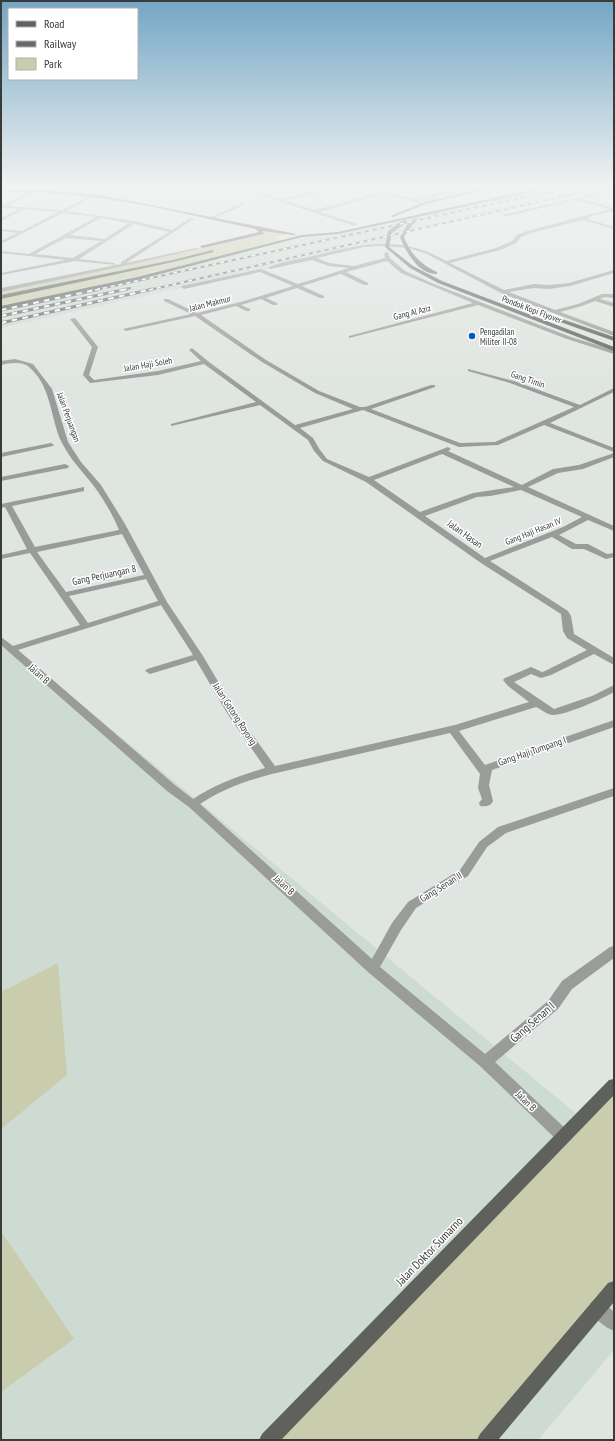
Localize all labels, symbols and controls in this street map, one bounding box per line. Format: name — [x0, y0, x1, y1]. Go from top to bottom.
legend — [8, 8, 138, 80]
text: Road — [44, 16, 64, 31]
text: Railway — [44, 36, 77, 51]
text: Park — [44, 56, 62, 71]
street label: Jalan Makmur — [187, 292, 232, 314]
street label: Pondok Kopi Flyover — [501, 293, 564, 326]
street label: Gang Al Aziz — [392, 302, 432, 322]
place label: Pengadilan Militer II-08 — [480, 326, 517, 347]
marker: Pengadilan Militer II-08 — [467, 331, 477, 341]
street label: Jalan Haji Soleh — [122, 354, 173, 375]
street label: Gang Timin — [510, 368, 547, 390]
street label: Jalan Perjuangan — [54, 390, 83, 444]
street label: Gang Haji Hasan IV — [504, 515, 564, 548]
street label: Jalan Hasan — [444, 516, 485, 551]
street label: Gang Perjuangan 8 — [71, 562, 137, 588]
street label: Jalan B — [25, 661, 53, 687]
street label: Jalan Gotong Royong — [209, 680, 260, 748]
street label: Gang Haji Tumpang I — [496, 733, 568, 769]
street label: Gang Senan II — [417, 869, 465, 905]
street label: Jalan B — [270, 871, 297, 898]
street label: Gang Senan I — [507, 998, 557, 1046]
street label: Jalan B — [512, 1087, 539, 1114]
street label: Jalan Doktor Sumarno — [392, 1213, 466, 1289]

